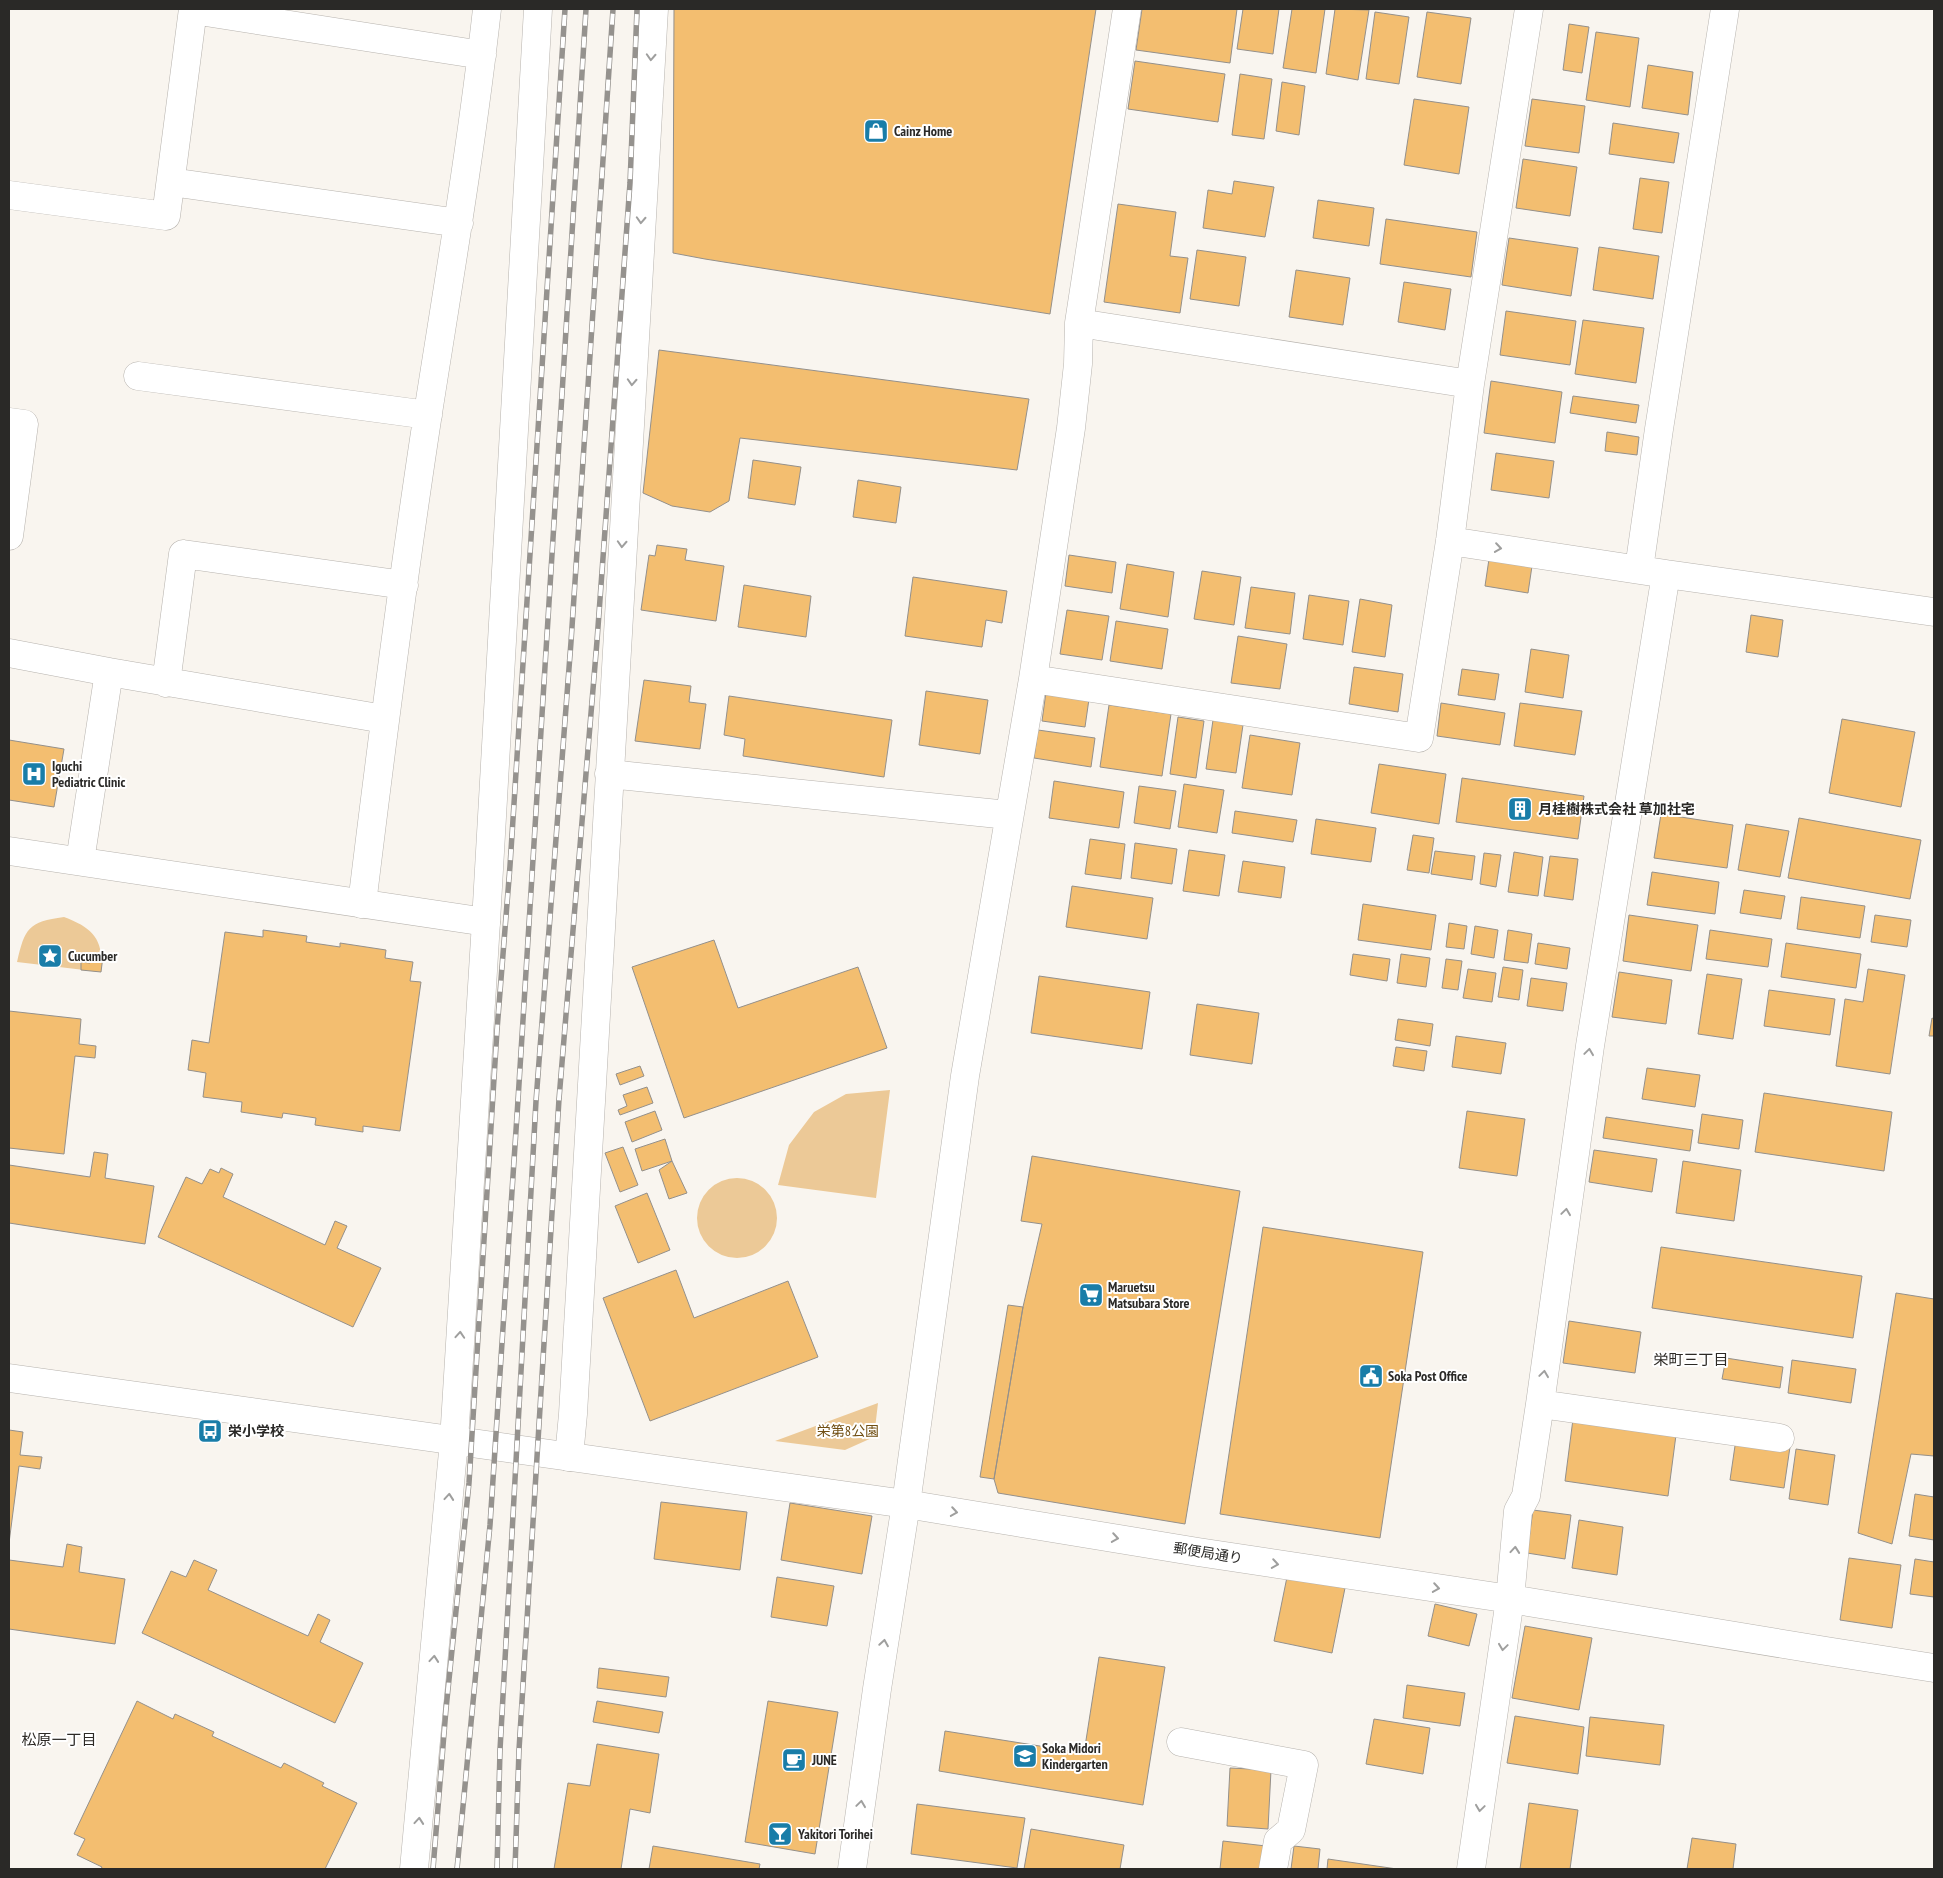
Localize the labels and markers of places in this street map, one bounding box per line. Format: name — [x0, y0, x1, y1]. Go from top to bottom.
shop icon: Cainz Home — [863, 118, 889, 144]
place label: Cainz Home — [894, 122, 952, 140]
place label: Iguchi Pediatric Clinic — [52, 757, 125, 791]
hospital icon: Iguchi Pediatric Clinic — [21, 761, 47, 787]
building icon: 月桂樹株式会社 草加社宅 — [1507, 796, 1533, 822]
place label: 月桂樹株式会社 草加社宅 — [1538, 800, 1695, 818]
place icon: Cucumber — [37, 943, 63, 969]
place label: Cucumber — [68, 947, 118, 965]
place label: Maruetsu Matsubara Store — [1108, 1278, 1190, 1312]
supermarket icon: Maruetsu Matsubara Store — [1078, 1282, 1104, 1308]
public building icon: Soka Post Office — [1358, 1363, 1384, 1389]
place label: Soka Post Office — [1388, 1367, 1468, 1385]
bus stop icon: 栄小学校 — [197, 1418, 223, 1444]
place label: 栄小学校 — [228, 1422, 284, 1440]
place label: Soka Midori Kindergarten — [1042, 1739, 1108, 1773]
school or university icon: Soka Midori Kindergarten — [1012, 1743, 1038, 1769]
cafe icon: JUNE — [781, 1747, 807, 1773]
place label: JUNE — [811, 1751, 837, 1769]
bar icon: Yakitori Torihei — [767, 1821, 793, 1847]
place label: Yakitori Torihei — [797, 1825, 873, 1843]

